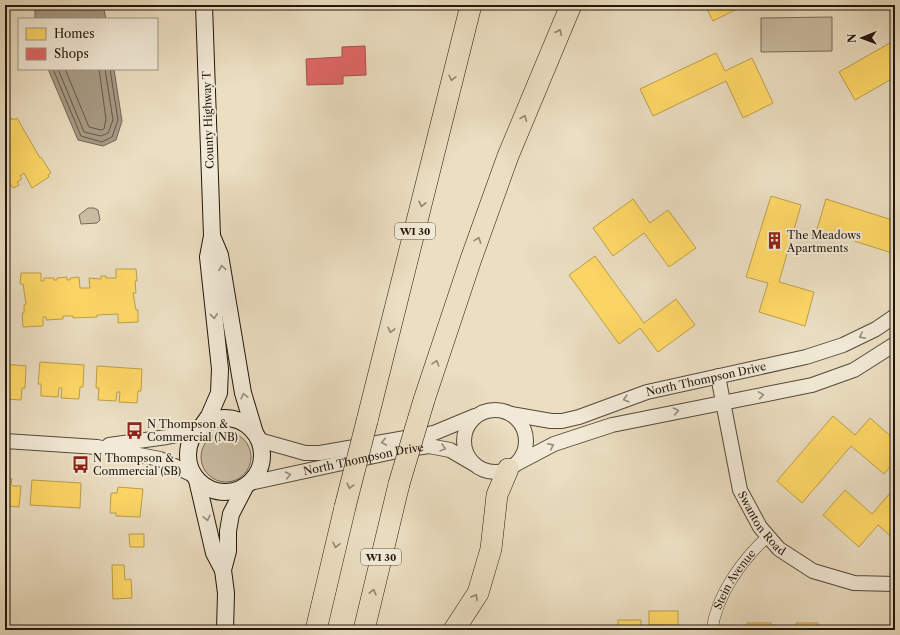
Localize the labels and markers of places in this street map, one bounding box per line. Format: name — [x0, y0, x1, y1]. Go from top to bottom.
place label: The Meadows Apartments — [786, 228, 861, 255]
building icon: The Meadows Apartments — [764, 231, 784, 251]
place label: N Thompson & Commercial (NB) — [147, 417, 238, 444]
bus stop icon: N Thompson & Commercial (NB) — [124, 420, 144, 440]
place label: N Thompson & Commercial (SB) — [93, 451, 181, 478]
bus stop icon: N Thompson & Commercial (SB) — [70, 454, 90, 474]

